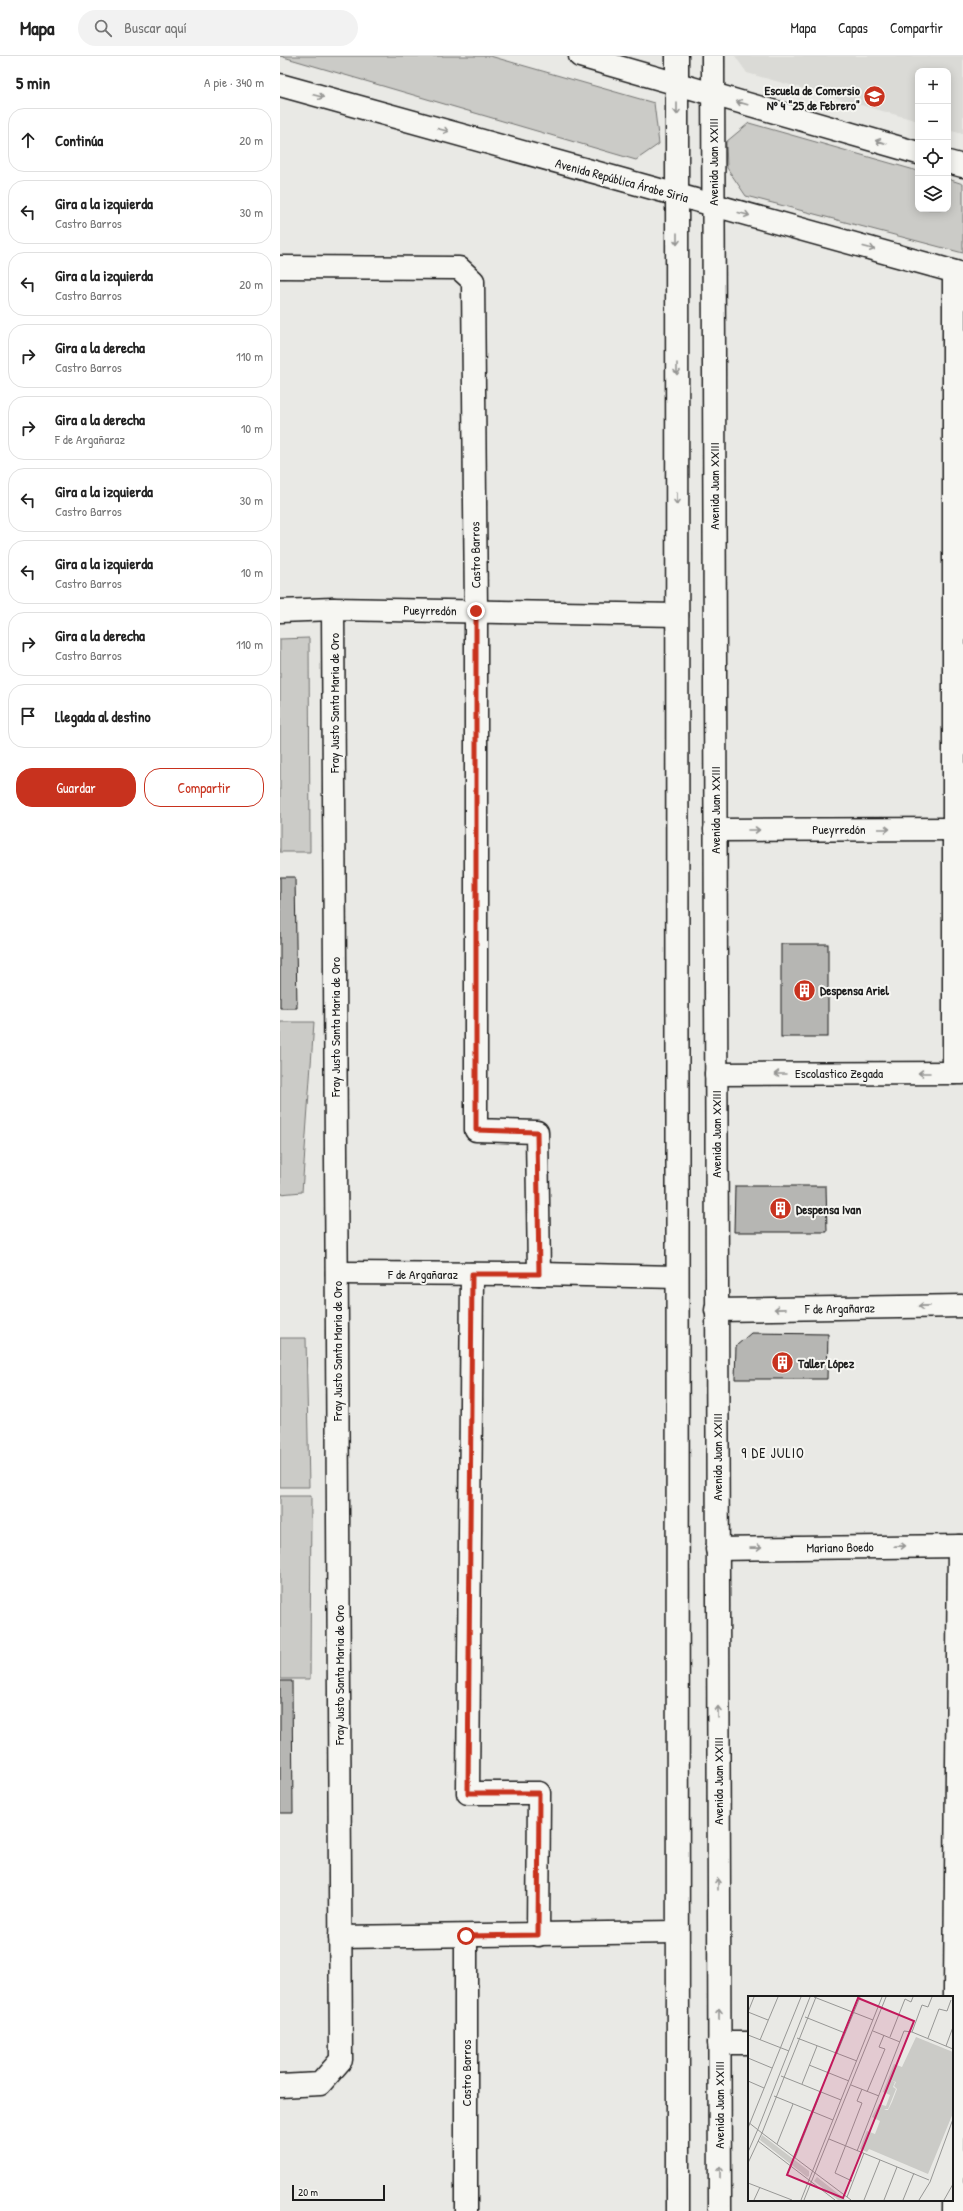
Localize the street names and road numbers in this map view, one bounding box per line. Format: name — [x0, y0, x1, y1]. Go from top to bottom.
street label: Avenida Juan XXIII — [704, 118, 722, 206]
street label: Avenida República Árabe Siria — [553, 154, 691, 206]
street label: Avenida Juan XXIII — [705, 442, 723, 530]
street label: Castro Barros — [465, 521, 485, 589]
street label: Pueyrredón — [403, 601, 457, 619]
street label: Fray Justo Santa Maria de Oro — [325, 633, 343, 774]
street label: Avenida Juan XXIII — [706, 766, 724, 854]
street label: Pueyrredón — [812, 820, 866, 838]
street label: Fray Justo Santa Maria de Oro — [326, 957, 344, 1098]
street label: Escolastico Zegada — [795, 1064, 883, 1082]
street label: Avenida Juan XXIII — [707, 1090, 725, 1178]
street label: F de Argañaraz — [387, 1265, 458, 1283]
street label: Fray Justo Santa Maria de Oro — [328, 1281, 346, 1422]
street label: F de Argañaraz — [804, 1298, 876, 1318]
street label: Avenida Juan XXIII — [708, 1413, 726, 1501]
street label: Mariano Boedo — [806, 1537, 874, 1557]
street label: Fray Justo Santa Maria de Oro — [330, 1605, 348, 1746]
street label: Avenida Juan XXIII — [709, 1737, 727, 1825]
street label: Castro Barros — [457, 2040, 475, 2106]
street label: Avenida Juan XXIII — [710, 2061, 728, 2149]

